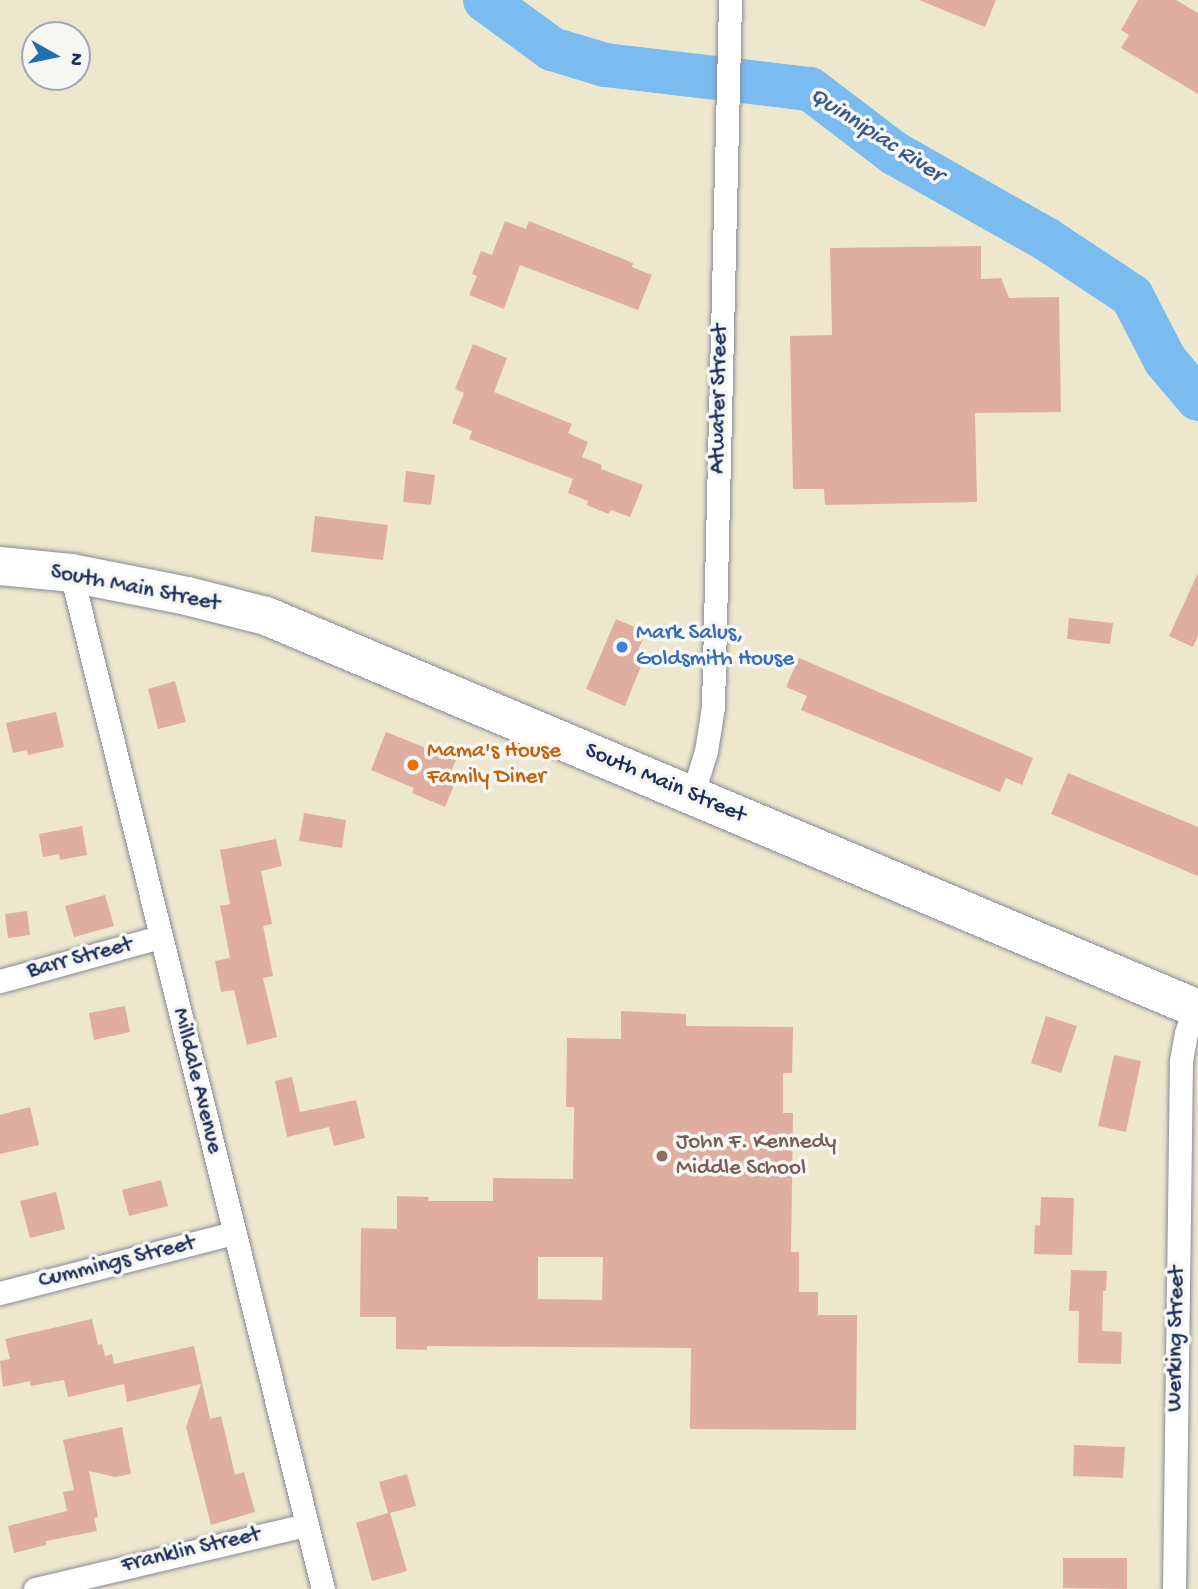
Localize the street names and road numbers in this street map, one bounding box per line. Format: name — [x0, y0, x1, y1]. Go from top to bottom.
street label: Atwater Street — [705, 324, 735, 474]
street label: South Main Street — [48, 559, 222, 619]
street label: South Main Street — [580, 738, 750, 830]
street label: Barr Street — [24, 932, 136, 986]
street label: Milldale Avenue — [165, 1005, 227, 1157]
street label: Cummings Street — [36, 1230, 198, 1296]
street label: Werking Street — [1162, 1266, 1192, 1412]
street label: Franklin Street — [119, 1522, 263, 1580]

